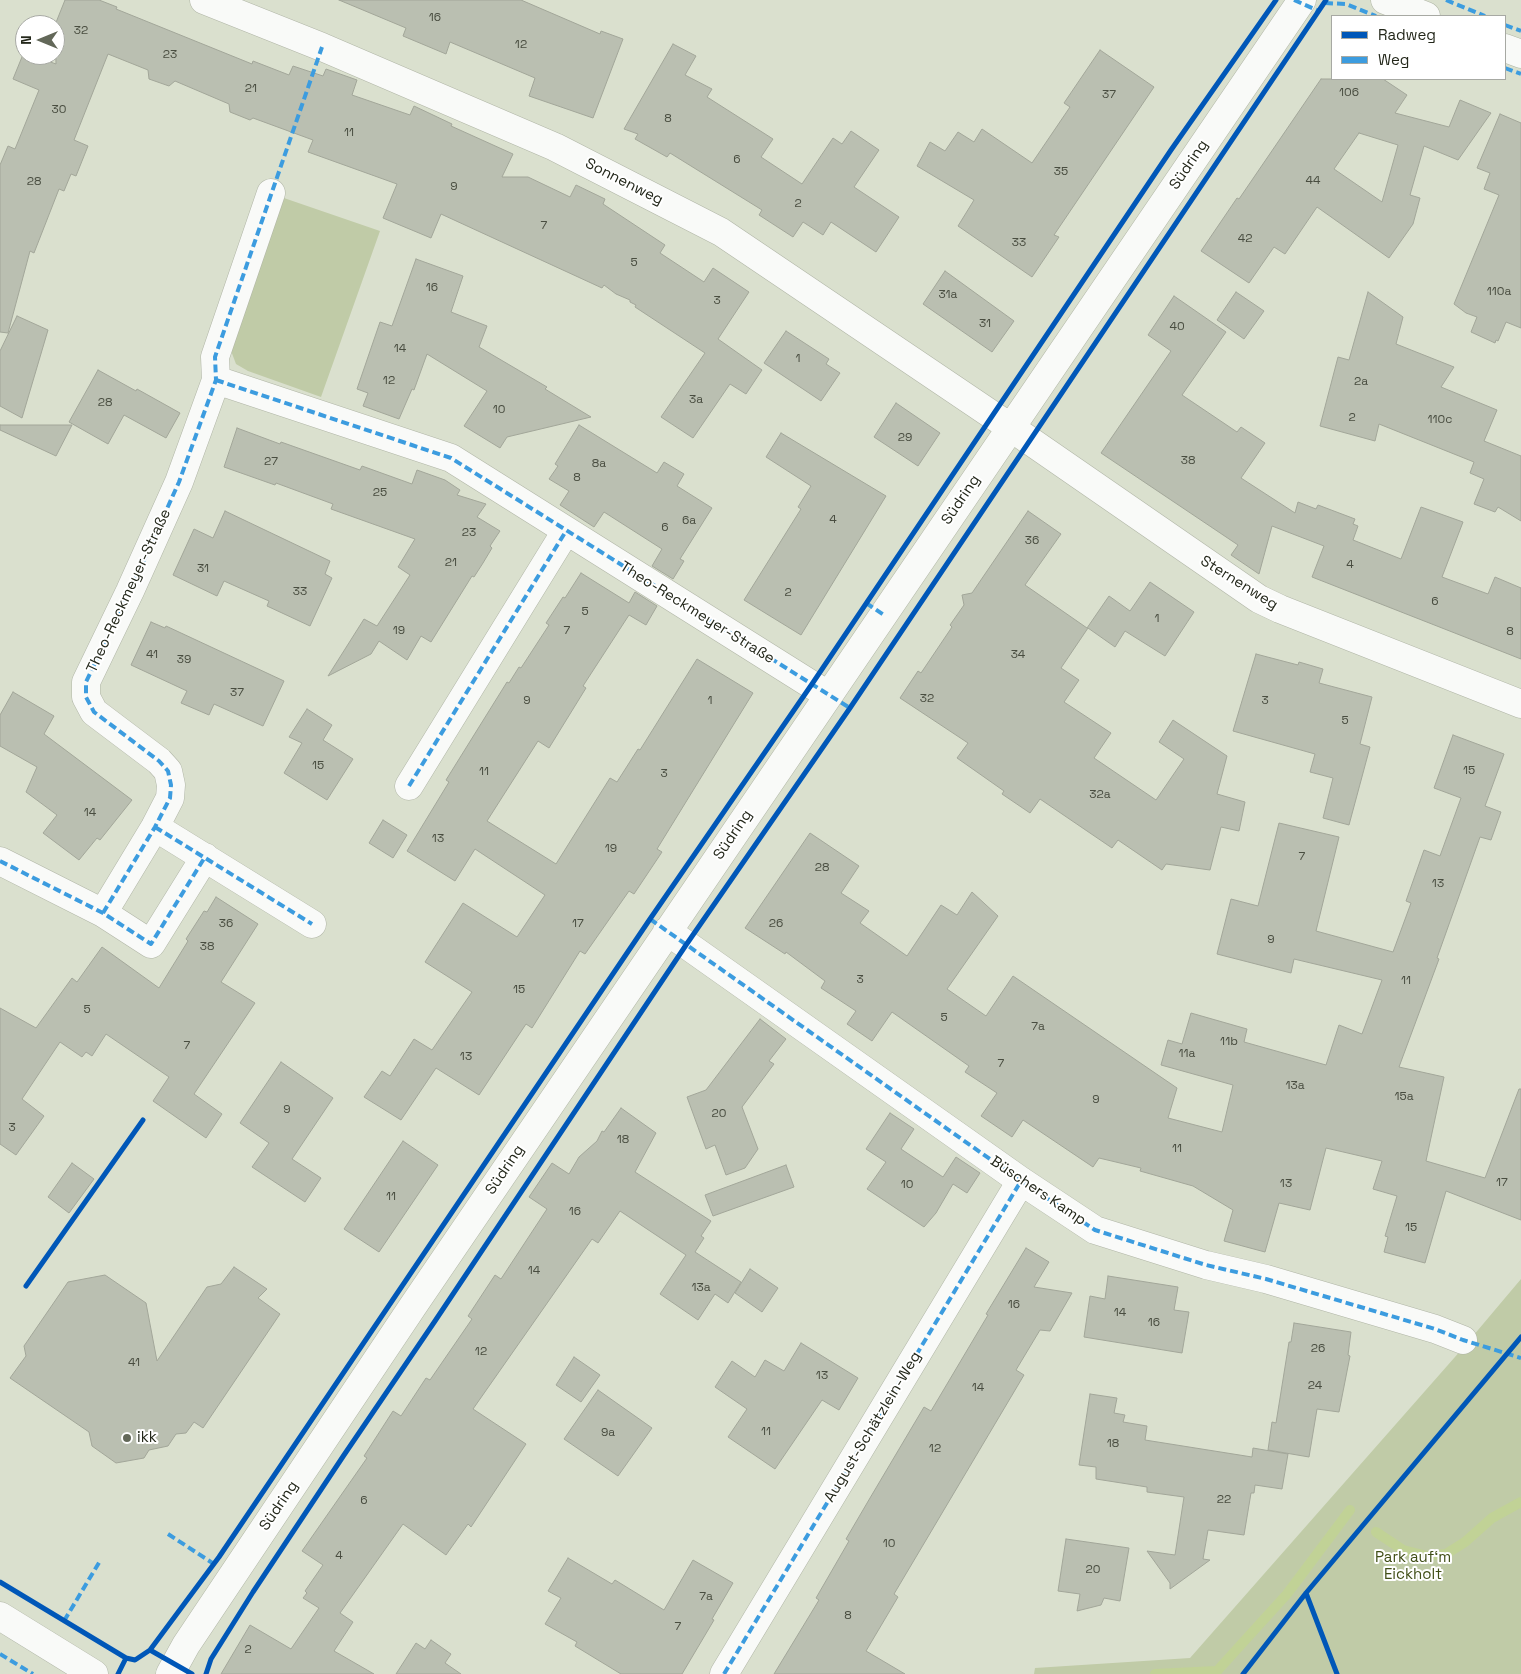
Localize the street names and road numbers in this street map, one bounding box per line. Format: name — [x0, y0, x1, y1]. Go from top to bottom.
street label: Südring — [1166, 137, 1212, 193]
street label: Sonnenweg — [582, 155, 666, 209]
street label: Südring — [938, 472, 984, 528]
street label: Theo-Reckmeyer-Straße — [83, 506, 175, 676]
street label: Sternenweg — [1197, 552, 1281, 614]
street label: Theo-Reckmeyer-Straße — [616, 558, 778, 668]
street label: Südring — [710, 807, 756, 863]
street label: Südring — [482, 1142, 528, 1198]
street label: Büschers Kamp — [987, 1152, 1089, 1230]
street label: August-Schätzlein-Weg — [821, 1349, 925, 1505]
street label: Südring — [256, 1478, 302, 1534]

